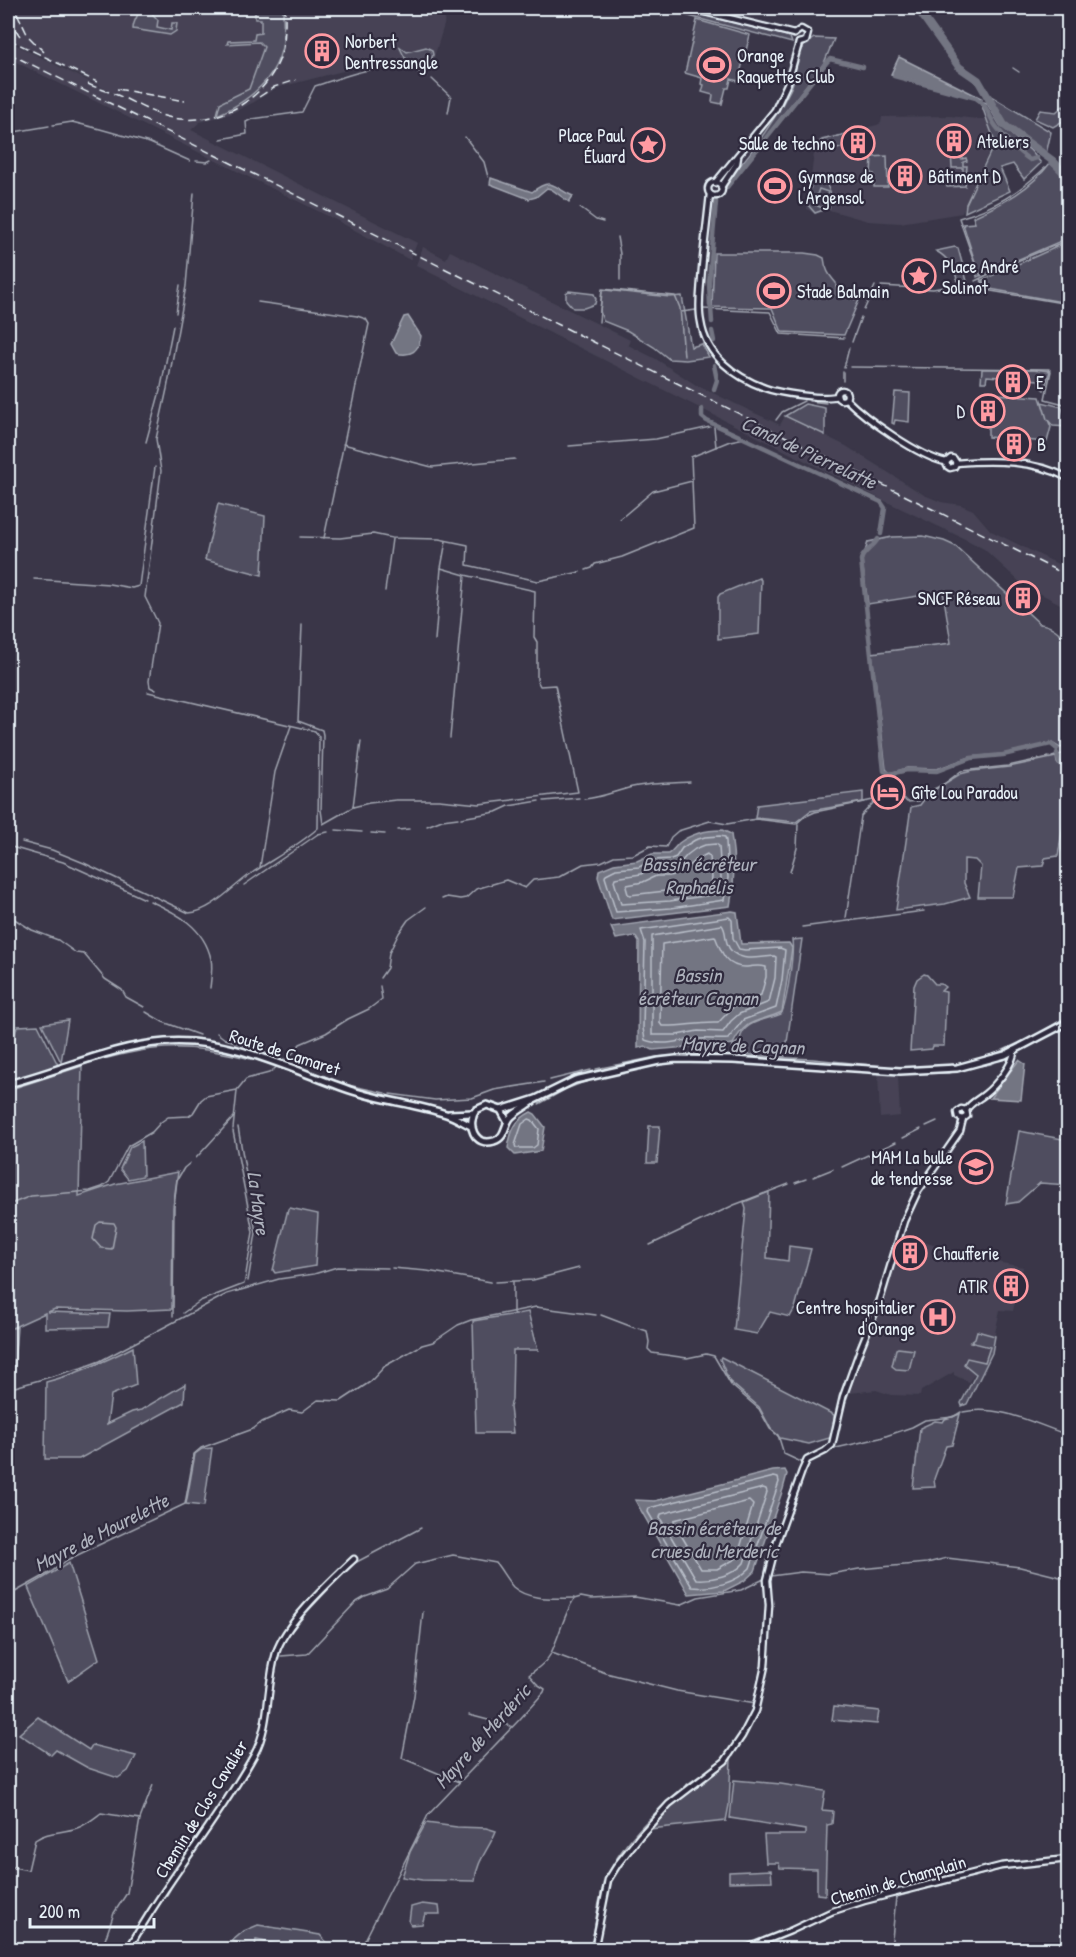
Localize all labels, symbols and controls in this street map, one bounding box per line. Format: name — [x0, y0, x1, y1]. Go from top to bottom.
place label: Norbert Dentressangle — [345, 29, 438, 75]
building icon: Norbert Dentressangle — [304, 33, 340, 69]
place label: Orange Raquettes Club — [737, 43, 835, 89]
sports icon: Orange Raquettes Club — [696, 47, 732, 83]
place label: Place Paul Éluard — [559, 123, 625, 169]
building icon: Ateliers — [936, 123, 972, 159]
building icon: Salle de techno — [840, 125, 876, 161]
place icon: Place Paul Éluard — [630, 127, 666, 163]
place label: Ateliers — [977, 129, 1029, 154]
place label: Salle de techno — [739, 131, 835, 156]
building icon: Bâtiment D — [887, 158, 923, 194]
place label: Gymnase de l'Argensol — [798, 164, 874, 210]
place label: Bâtiment D — [928, 164, 1001, 189]
sports icon: Gymnase de l'Argensol — [757, 168, 793, 204]
place label: Place André Solinot — [942, 254, 1019, 300]
place icon: Place André Solinot — [901, 258, 937, 294]
sports icon: Stade Balmain — [756, 273, 792, 309]
place label: Stade Balmain — [797, 279, 889, 304]
building icon: E — [995, 364, 1031, 400]
place label: E — [1036, 370, 1044, 395]
building icon: D — [970, 393, 1006, 429]
place label: D — [956, 399, 965, 424]
water label: Canal de Pierrelatte — [737, 409, 882, 496]
building icon: B — [996, 426, 1032, 462]
place label: B — [1037, 432, 1046, 457]
building icon: SNCF Réseau — [1005, 580, 1041, 616]
place label: SNCF Réseau — [918, 586, 1000, 611]
hotel icon: Gîte Lou Paradou — [870, 774, 906, 810]
place label: Gîte Lou Paradou — [911, 780, 1018, 805]
water label: Bassin écrêteur Raphaélis — [642, 850, 758, 901]
water label: Bassin écrêteur Cagnan — [638, 961, 760, 1012]
street label: Route de Camaret — [226, 1022, 344, 1082]
water label: Mayre de Cagnan — [681, 1029, 807, 1062]
place label: MAM La bulle de tendresse — [871, 1145, 953, 1191]
school or university icon: MAM La bulle de tendresse — [958, 1149, 994, 1185]
water label: La Mayre — [240, 1170, 277, 1238]
building icon: Chaufferie — [892, 1235, 928, 1271]
place label: Chaufferie — [933, 1241, 999, 1266]
building icon: ATIR — [993, 1268, 1029, 1304]
place label: ATIR — [958, 1274, 988, 1299]
place label: Centre hospitalier d'Orange — [796, 1295, 915, 1341]
hospital icon: Centre hospitalier d'Orange — [920, 1299, 956, 1335]
water label: Mayre de Mourelette — [29, 1486, 174, 1578]
water label: Bassin écrêteur de crues du Merderic — [647, 1514, 782, 1564]
water label: Mayre de Merderic — [428, 1676, 538, 1795]
street label: Chemin de Clos Cavalier — [148, 1735, 254, 1883]
street label: Chemin de Champlain — [827, 1849, 969, 1911]
scale bar — [30, 1891, 154, 1929]
text: 200 m — [39, 1899, 80, 1924]

